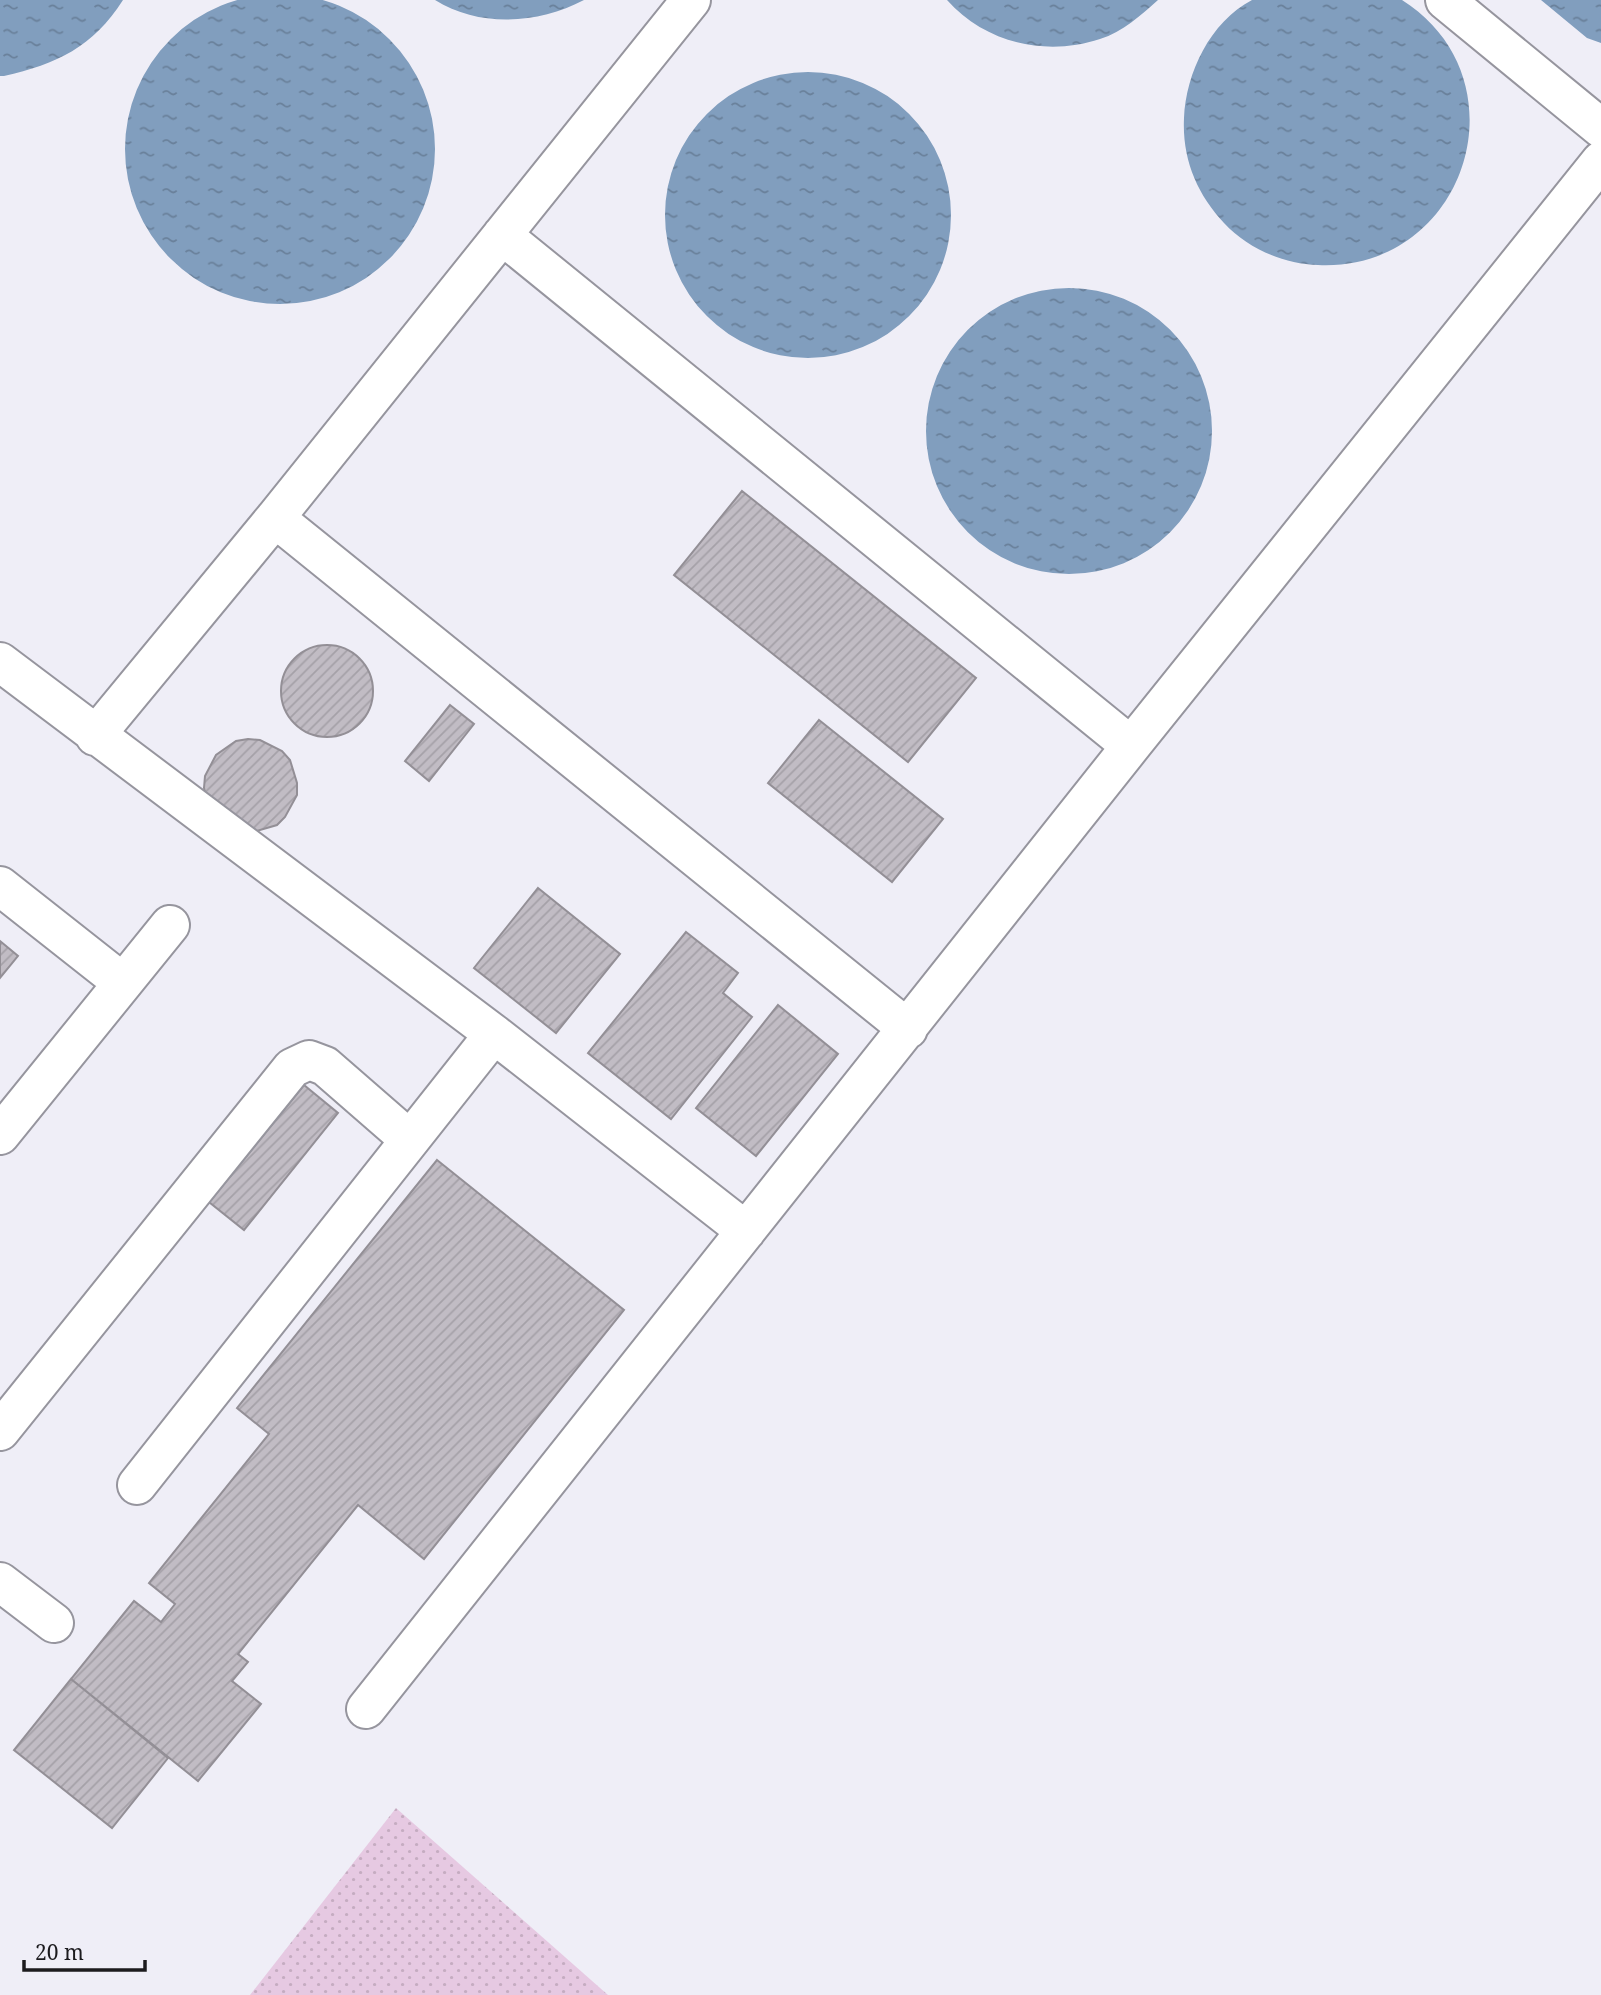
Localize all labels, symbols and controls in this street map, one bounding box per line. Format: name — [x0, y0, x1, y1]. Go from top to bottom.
scale bar — [24, 1928, 145, 1972]
text: 20 m — [35, 1938, 84, 1966]

